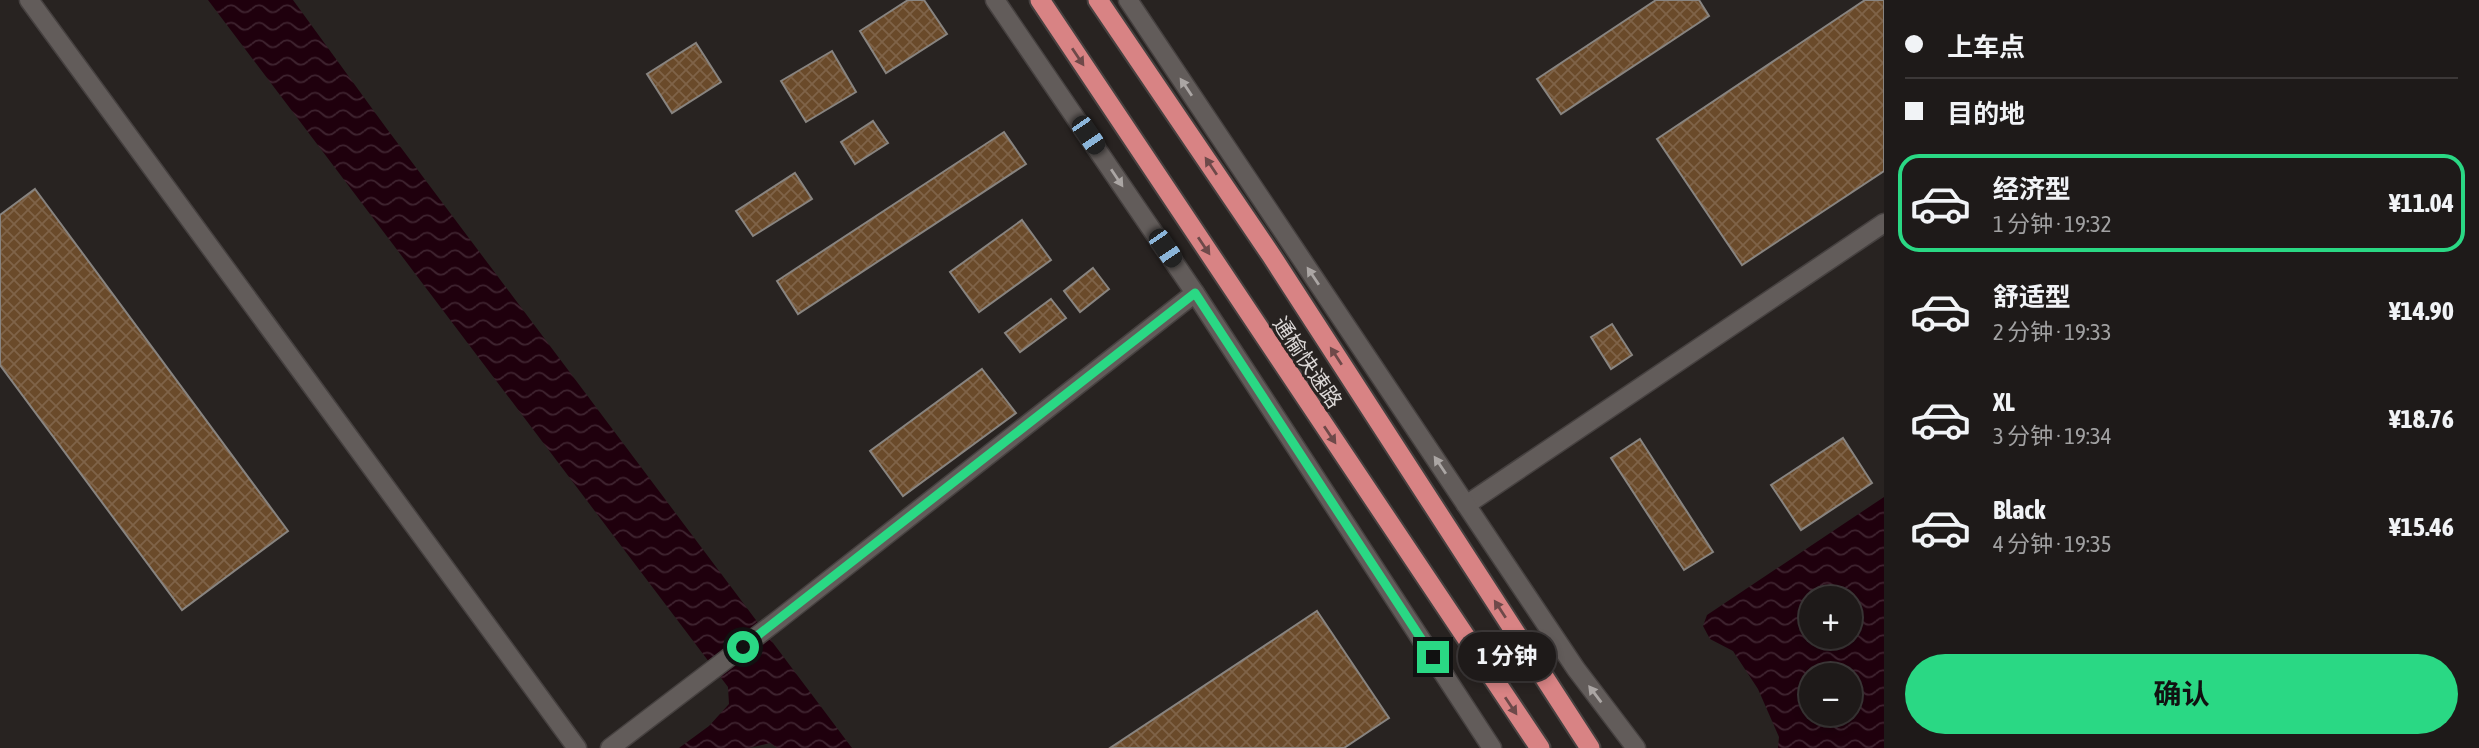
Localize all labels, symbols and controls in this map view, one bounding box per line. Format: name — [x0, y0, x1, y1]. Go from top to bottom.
text: 上车点 — [1947, 32, 2025, 62]
one-way arrow — [1071, 48, 1085, 66]
one-way arrow — [1179, 78, 1193, 96]
text: 目的地 — [1947, 99, 2025, 129]
car — [1068, 112, 1109, 158]
one-way arrow — [1204, 157, 1218, 175]
one-way arrow — [1110, 169, 1124, 187]
icon: car — [1909, 172, 1972, 235]
text: 经济型 — [1993, 174, 2071, 204]
text: ¥11.04 — [2389, 188, 2454, 218]
text: 1 分钟 · 19:32 — [1993, 211, 2112, 237]
car — [1145, 225, 1186, 271]
one-way arrow — [1197, 237, 1211, 255]
one-way arrow — [1306, 267, 1320, 285]
icon: car — [1909, 280, 1972, 343]
text: 舒适型 — [1993, 282, 2071, 312]
text: ¥14.90 — [2389, 296, 2454, 326]
street label: 通榆快速路 — [1269, 312, 1347, 412]
text: 2 分钟 · 19:33 — [1993, 319, 2112, 345]
one-way arrow — [1330, 346, 1343, 366]
text: XL — [1993, 387, 2015, 417]
icon: car — [1909, 388, 1972, 451]
text: ¥18.76 — [2389, 404, 2454, 434]
text: 3 分钟 · 19:34 — [1993, 423, 2112, 449]
one-way arrow — [1323, 426, 1336, 445]
one-way arrow — [1433, 455, 1446, 475]
text: Black — [1993, 495, 2045, 525]
icon: car — [1909, 496, 1972, 559]
text: ¥15.46 — [2389, 512, 2454, 542]
text: 4 分钟 · 19:35 — [1993, 531, 2112, 557]
map controls — [1799, 586, 1862, 726]
button: + — [1799, 586, 1862, 649]
one-way arrow — [1494, 599, 1507, 618]
route start — [727, 631, 759, 663]
callout: 1 分钟 — [1458, 632, 1556, 682]
route end — [1417, 641, 1449, 673]
text: 1 分钟 — [1477, 643, 1537, 669]
button: 确认 — [1905, 654, 2458, 734]
button: − — [1799, 663, 1862, 726]
one-way arrow — [1588, 684, 1602, 703]
one-way arrow — [1505, 696, 1518, 716]

